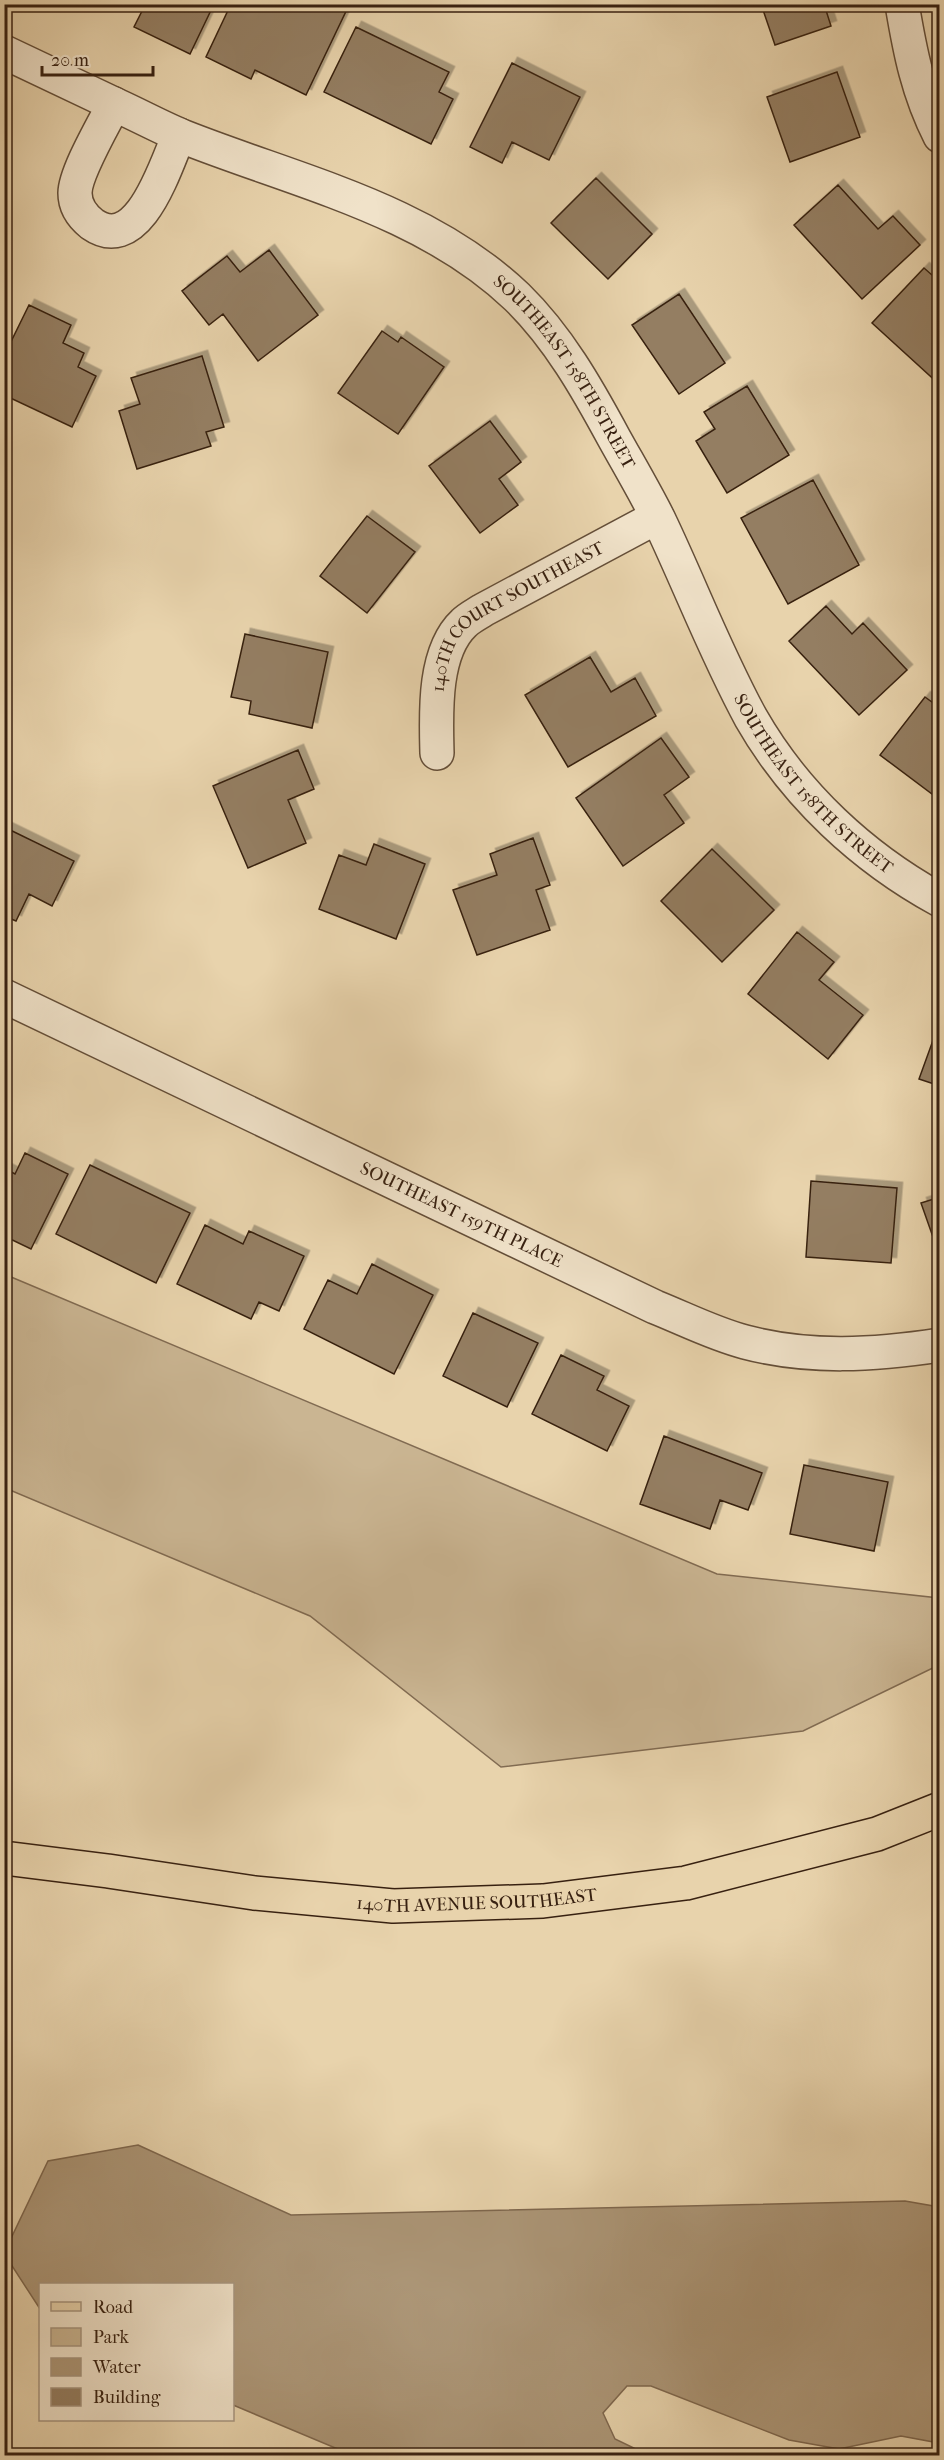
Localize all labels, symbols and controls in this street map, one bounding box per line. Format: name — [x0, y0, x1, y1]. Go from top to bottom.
scale bar — [42, 39, 153, 77]
text: 20 m — [51, 50, 89, 71]
street label: SOUTHEAST 158TH STREET — [489, 271, 640, 473]
street label: 140TH COURT SOUTHEAST — [428, 537, 608, 693]
street label: SOUTHEAST 158TH STREET — [729, 691, 897, 879]
street label: SOUTHEAST 159TH PLACE — [357, 1158, 566, 1272]
street label: 140TH AVENUE SOUTHEAST — [356, 1884, 599, 1917]
legend — [39, 2283, 234, 2421]
text: Road — [93, 2297, 133, 2318]
text: Park — [93, 2327, 130, 2348]
text: Water — [92, 2357, 141, 2378]
text: Building — [93, 2387, 161, 2408]

